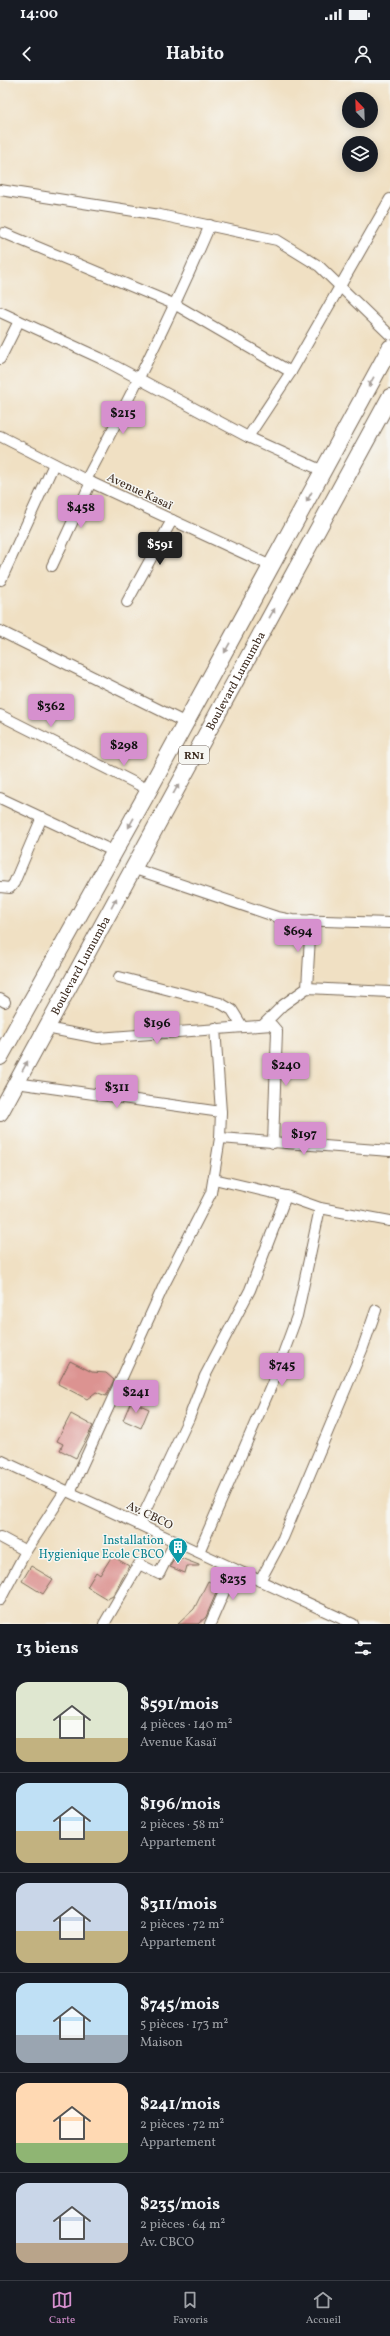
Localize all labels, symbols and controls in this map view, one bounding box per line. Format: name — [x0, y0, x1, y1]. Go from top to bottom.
text: 14:00 — [20, 4, 58, 25]
text: Habito — [166, 42, 224, 67]
icon: back — [16, 43, 38, 65]
icon: person — [352, 43, 374, 65]
north arrow — [342, 92, 378, 128]
map controls — [342, 92, 378, 172]
button: layers — [342, 136, 378, 172]
one-way arrow — [368, 377, 375, 388]
pin: $215 — [99, 401, 147, 435]
text: $215 — [110, 405, 136, 423]
street label: Avenue Kasaï — [104, 470, 175, 514]
one-way arrow — [305, 491, 312, 502]
pin: $458 — [57, 495, 105, 529]
text: $458 — [67, 499, 95, 517]
pin: $591 — [136, 532, 184, 566]
text: $591 — [147, 536, 173, 554]
one-way arrow — [269, 607, 275, 619]
street label: Boulevard Lumumba — [203, 629, 270, 734]
one-way arrow — [224, 642, 230, 654]
pin: $362 — [27, 694, 75, 728]
text: $362 — [37, 698, 65, 716]
pin: $298 — [100, 733, 148, 767]
text: $298 — [110, 737, 138, 755]
road number: RN1 — [179, 746, 209, 764]
one-way arrow — [172, 783, 179, 795]
one-way arrow — [127, 817, 134, 829]
one-way arrow — [110, 897, 117, 909]
street label: Boulevard Lumumba — [48, 914, 115, 1018]
pin: $694 — [274, 919, 322, 953]
text: $694 — [283, 923, 313, 941]
pin: $196 — [133, 1011, 181, 1045]
text: $196 — [143, 1015, 171, 1033]
pin: $240 — [262, 1053, 310, 1087]
text: $240 — [271, 1057, 301, 1075]
one-way arrow — [22, 1060, 28, 1072]
pin: $311 — [93, 1075, 141, 1109]
text: $311 — [105, 1079, 129, 1097]
pin: $197 — [280, 1122, 328, 1156]
text: $197 — [291, 1126, 317, 1144]
pin: $745 — [258, 1353, 306, 1387]
text: $745 — [269, 1357, 295, 1375]
pin: $241 — [112, 1380, 160, 1414]
text: $241 — [123, 1384, 149, 1402]
street label: Av. CBCO — [124, 1498, 176, 1534]
place label: Installation Hygienique Ecole CBCO — [39, 1533, 164, 1563]
building icon: Installation Hygienique Ecole CBCO — [167, 1536, 189, 1564]
pin: $235 — [209, 1567, 257, 1601]
text: $235 — [220, 1571, 246, 1589]
text: 13 biens — [16, 1637, 79, 1660]
icon: filters — [352, 1637, 374, 1659]
text: $591/mois — [140, 1693, 219, 1716]
icon: home — [48, 1698, 96, 1746]
text: 4 pièces · 140 m² — [140, 1716, 232, 1734]
text: Avenue Kasaï — [140, 1734, 216, 1752]
text: $196/mois — [140, 1793, 221, 1816]
icon: home — [48, 1799, 96, 1847]
text: 2 pièces · 58 m² — [140, 1816, 224, 1834]
text: Appartement — [140, 1834, 216, 1852]
text: $311/mois — [140, 1893, 217, 1916]
icon: home — [48, 1899, 96, 1947]
text: 2 pièces · 72 m² — [140, 1916, 224, 1934]
text: Appartement — [140, 1934, 216, 1952]
text: $745/mois — [140, 1993, 220, 2016]
icon: home — [48, 1999, 96, 2047]
text: 5 pièces · 173 m² — [140, 2016, 228, 2034]
text: Maison — [140, 2034, 183, 2052]
text: $241/mois — [140, 2093, 220, 2116]
icon: home — [48, 2099, 96, 2147]
text: 2 pièces · 72 m² — [140, 2116, 224, 2134]
text: Appartement — [140, 2134, 216, 2152]
text: $235/mois — [140, 2193, 220, 2216]
icon: home — [48, 2199, 96, 2247]
text: 2 pièces · 64 m² — [140, 2216, 225, 2234]
text: Av. CBCO — [140, 2234, 194, 2252]
tab: Carte — [49, 2289, 75, 2328]
tab: Favoris — [173, 2289, 208, 2328]
tab: Accueil — [306, 2289, 341, 2328]

